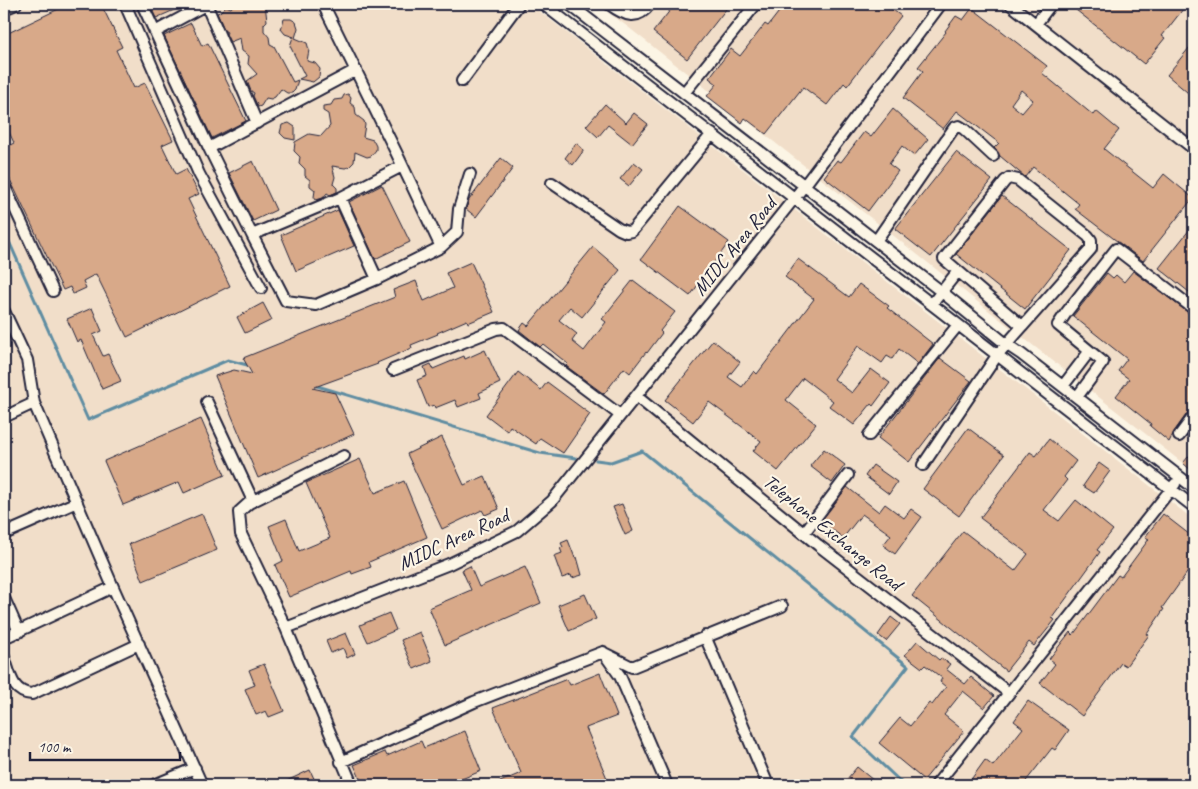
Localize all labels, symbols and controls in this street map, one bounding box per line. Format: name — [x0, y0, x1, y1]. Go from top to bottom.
street label: MIDC Area Road — [687, 190, 784, 301]
street label: Telephone Exchange Road — [758, 469, 909, 598]
street label: MIDC Area Road — [394, 502, 515, 576]
scale bar — [30, 729, 180, 761]
text: 100 m — [38, 738, 72, 757]

